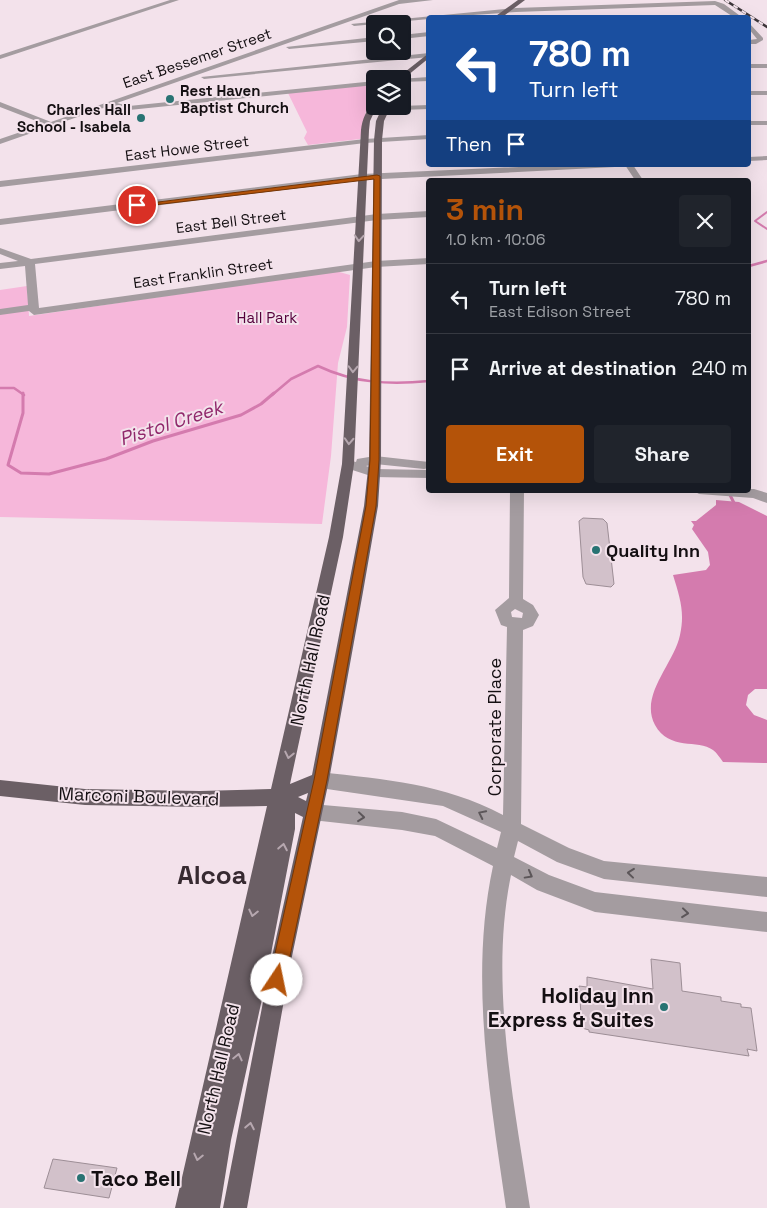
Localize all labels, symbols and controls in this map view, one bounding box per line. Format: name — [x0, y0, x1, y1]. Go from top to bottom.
map controls — [366, 15, 411, 115]
button: search — [366, 15, 411, 60]
street label: East Bessemer Street — [120, 24, 274, 92]
text: 780 m — [529, 32, 631, 76]
icon: left — [446, 35, 511, 100]
button: layers — [366, 70, 411, 115]
text: Turn left — [529, 75, 619, 103]
place label: Rest Haven Baptist Church — [180, 81, 289, 117]
marker: Rest Haven Baptist Church — [164, 93, 176, 105]
place label: Charles Hall School - Isabela — [17, 100, 131, 136]
marker: Charles Hall School - Isabela — [135, 112, 147, 124]
icon: arrive — [502, 130, 530, 158]
street label: East Howe Street — [124, 131, 250, 165]
text: Then — [446, 132, 492, 157]
pin — [116, 184, 158, 226]
text: 3 min — [446, 190, 524, 229]
icon: arrive — [123, 191, 151, 219]
button: close — [679, 195, 731, 247]
street label: East Bell Street — [175, 205, 288, 237]
text: 1.0 km · 10:06 — [446, 229, 545, 250]
one-way arrow — [354, 234, 365, 242]
street label: East Franklin Street — [132, 254, 274, 292]
text: Turn left — [489, 276, 567, 301]
icon: left — [446, 285, 474, 313]
text: 780 m — [675, 286, 731, 311]
text: East Edison Street — [489, 301, 631, 322]
park label: Hall Park — [237, 308, 297, 327]
icon: arrive — [446, 355, 474, 383]
text: Arrive at destination — [489, 356, 677, 381]
text: 240 m — [692, 356, 748, 381]
one-way arrow — [348, 365, 359, 373]
water label: Pistol Creek — [116, 394, 229, 451]
button: Exit — [446, 425, 584, 483]
button: Share — [594, 425, 731, 483]
one-way arrow — [344, 437, 355, 445]
place label: Quality Inn — [606, 539, 700, 562]
marker: Quality Inn — [590, 544, 602, 556]
street label: North Hall Road — [285, 592, 335, 728]
street label: Corporate Place — [483, 658, 506, 796]
one-way arrow — [284, 750, 295, 759]
street label: Marconi Boulevard — [58, 782, 220, 810]
one-way arrow — [478, 809, 487, 820]
one-way arrow — [357, 811, 365, 822]
one-way arrow — [277, 843, 287, 851]
district label: Alcoa — [177, 858, 247, 892]
one-way arrow — [523, 868, 532, 878]
one-way arrow — [627, 868, 635, 879]
one-way arrow — [681, 907, 689, 918]
one-way arrow — [248, 909, 258, 917]
position arrow — [250, 953, 302, 1005]
place label: Holiday Inn Express & Suites — [488, 982, 654, 1033]
street label: North Hall Road — [192, 1001, 244, 1137]
marker: Holiday Inn Express & Suites — [658, 1001, 670, 1013]
one-way arrow — [232, 1053, 243, 1062]
one-way arrow — [245, 1121, 255, 1130]
one-way arrow — [193, 1153, 204, 1162]
place label: Taco Bell — [91, 1165, 181, 1192]
marker: Taco Bell — [75, 1172, 87, 1184]

